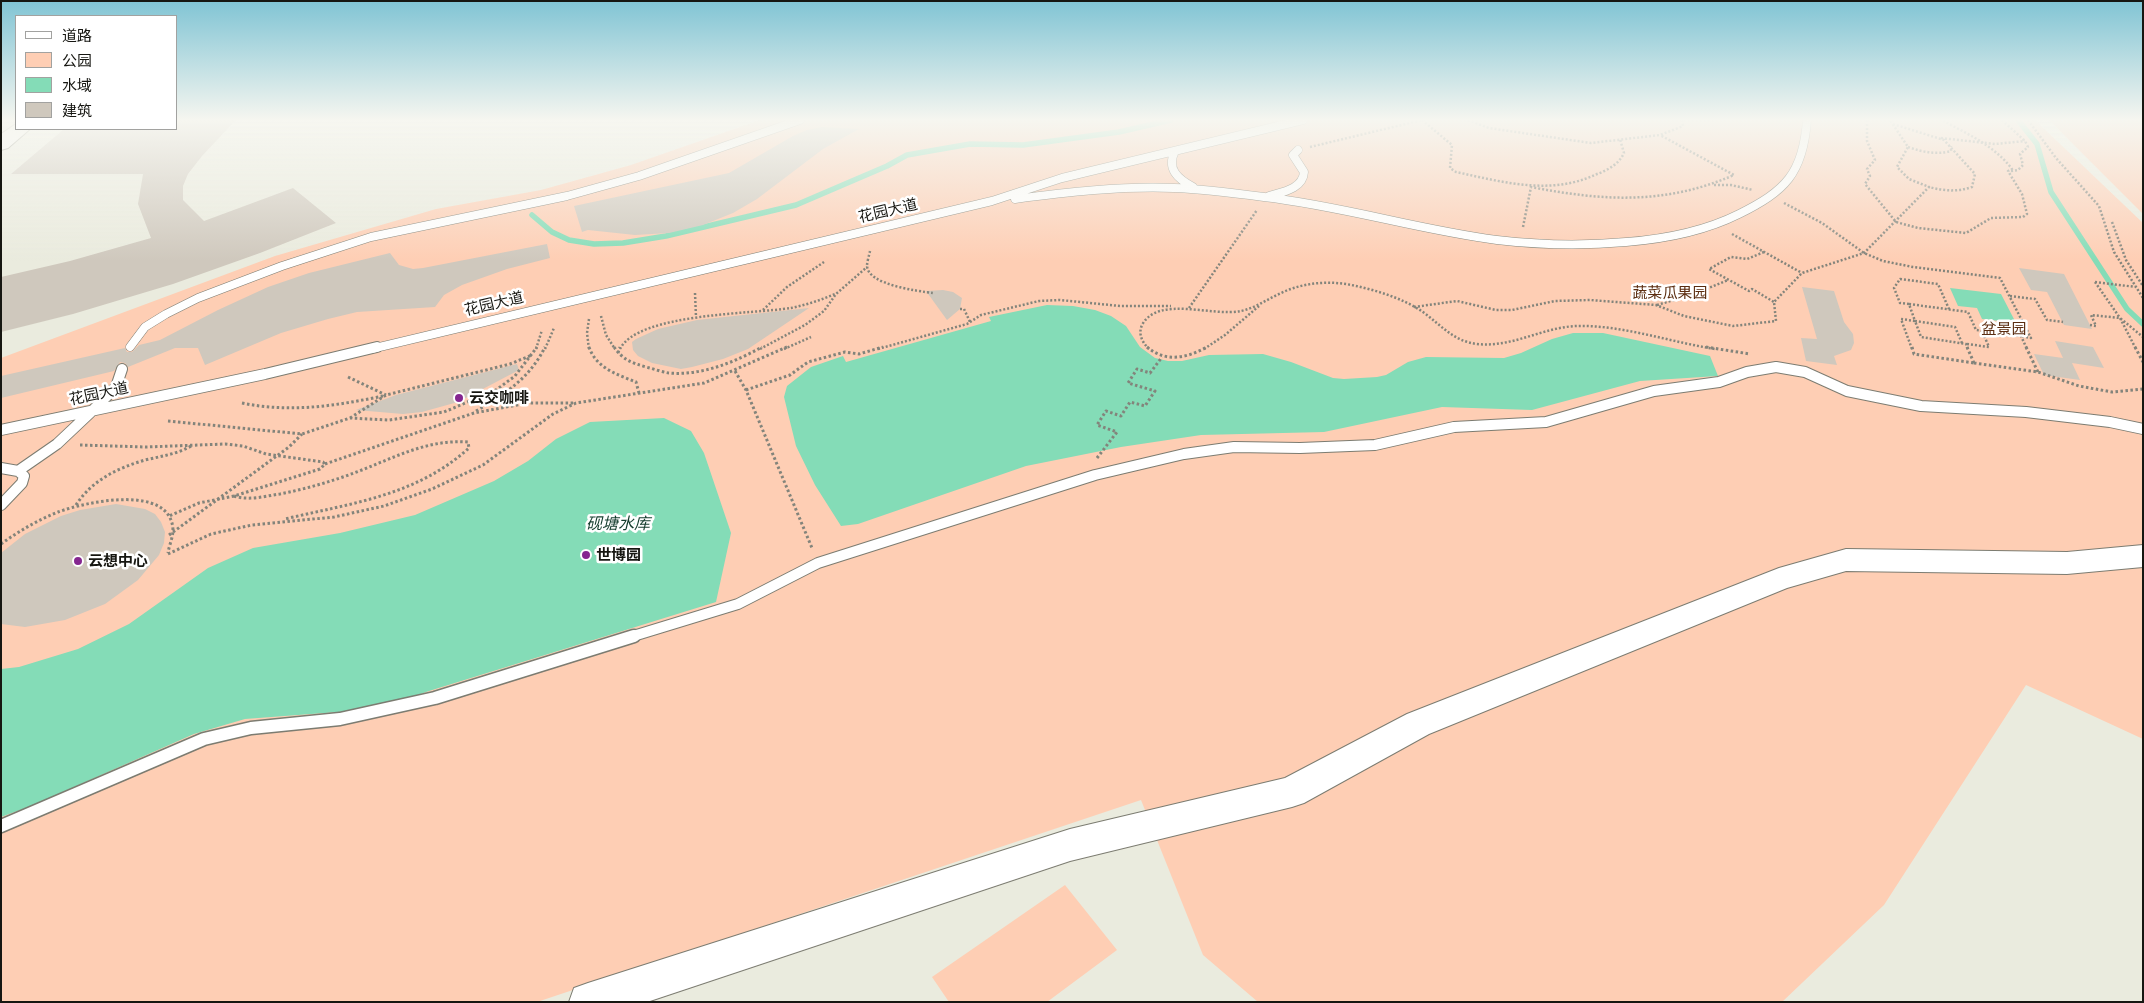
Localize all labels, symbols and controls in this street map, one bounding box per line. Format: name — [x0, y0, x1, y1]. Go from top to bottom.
legend — [15, 15, 178, 130]
text: 道路 — [62, 29, 92, 44]
text: 公园 — [62, 54, 92, 69]
text: 水域 — [62, 79, 92, 94]
text: 建筑 — [62, 104, 92, 119]
street label: 花园大道 — [857, 195, 919, 227]
park label: 蔬菜瓜果园 — [1633, 284, 1707, 302]
street label: 花园大道 — [463, 288, 525, 320]
park label: 盆景园 — [1982, 320, 2026, 338]
street label: 花园大道 — [68, 379, 130, 409]
place label: 云交咖啡 — [469, 389, 529, 407]
marker: 云交咖啡 — [453, 392, 465, 404]
water label: 砚塘水库 — [586, 514, 650, 534]
place label: 世博园 — [596, 546, 641, 564]
marker: 世博园 — [580, 549, 592, 561]
place label: 云想中心 — [88, 552, 148, 570]
marker: 云想中心 — [72, 555, 84, 567]

